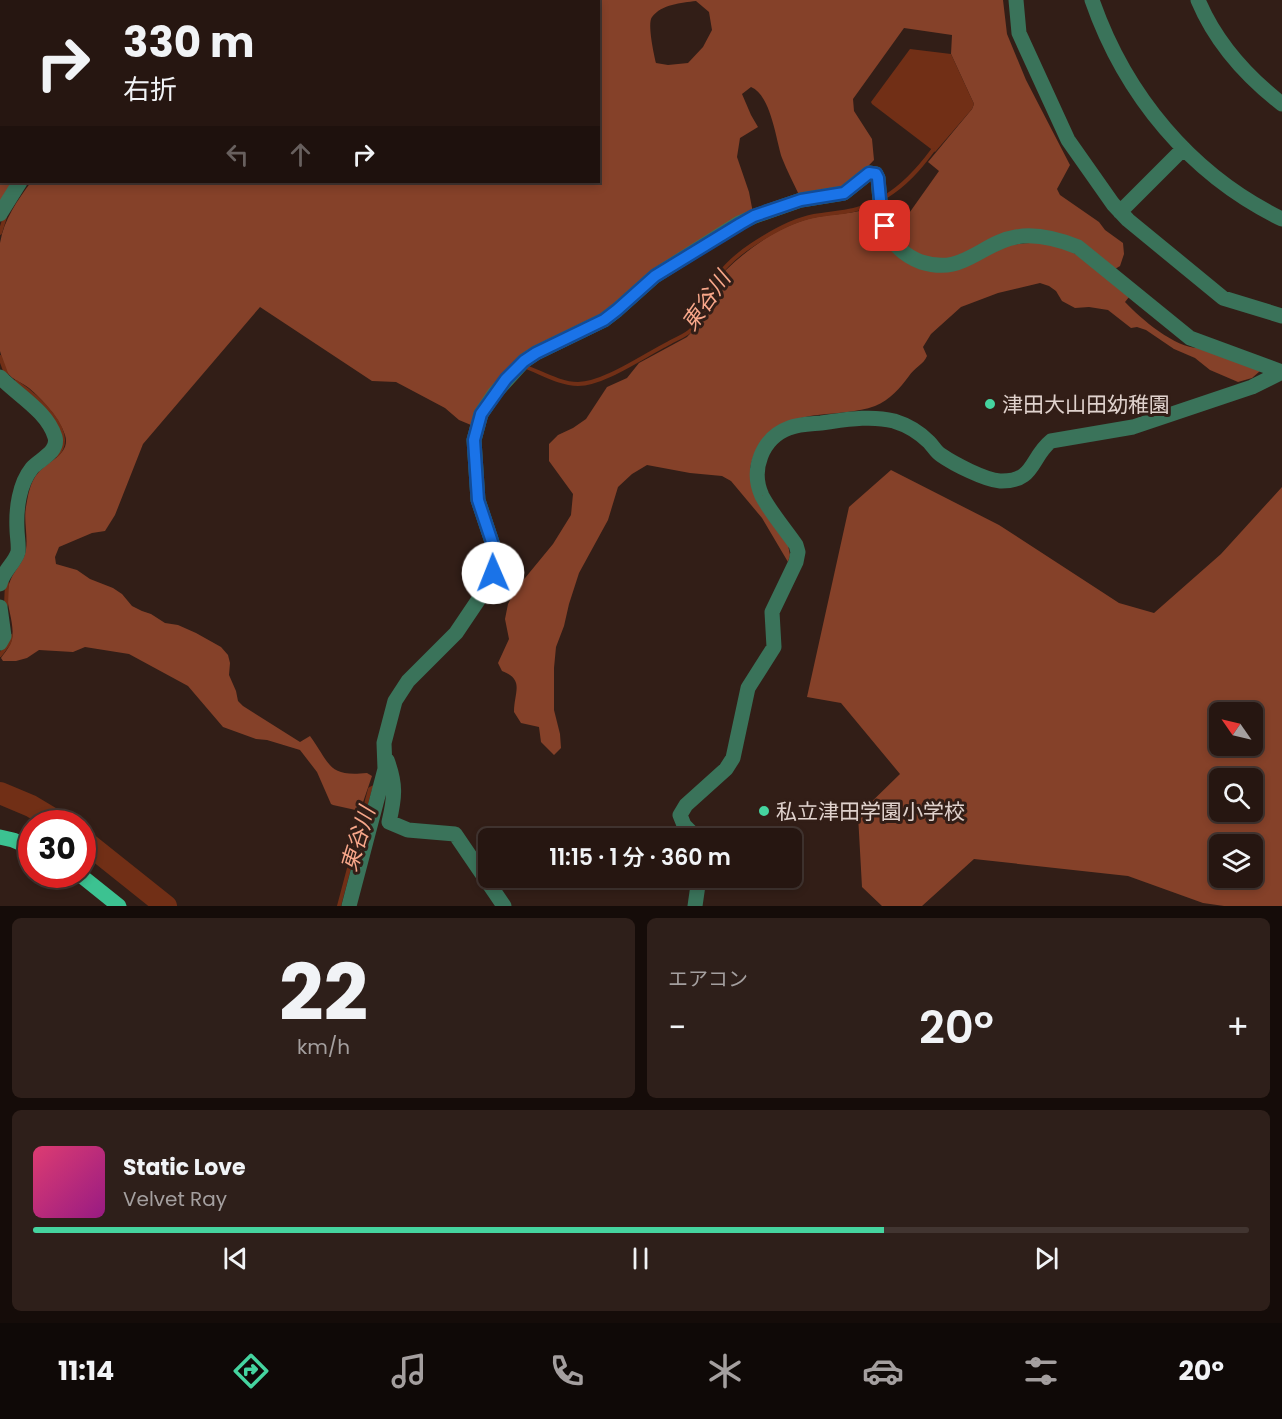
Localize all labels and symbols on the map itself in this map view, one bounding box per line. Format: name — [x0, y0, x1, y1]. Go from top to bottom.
pin — [859, 200, 910, 251]
water label: 東谷川 — [674, 263, 739, 337]
place label: 津田大山田幼稚園 — [1002, 390, 1170, 419]
marker: 津田大山田幼稚園 — [983, 397, 997, 411]
position arrow — [461, 541, 525, 605]
north arrow — [1209, 702, 1263, 756]
place label: 私立津田学園小学校 — [776, 797, 965, 826]
water label: 東谷川 — [334, 801, 383, 875]
marker: 私立津田学園小学校 — [757, 804, 771, 818]
speed limit sign: 30 — [18, 810, 96, 888]

